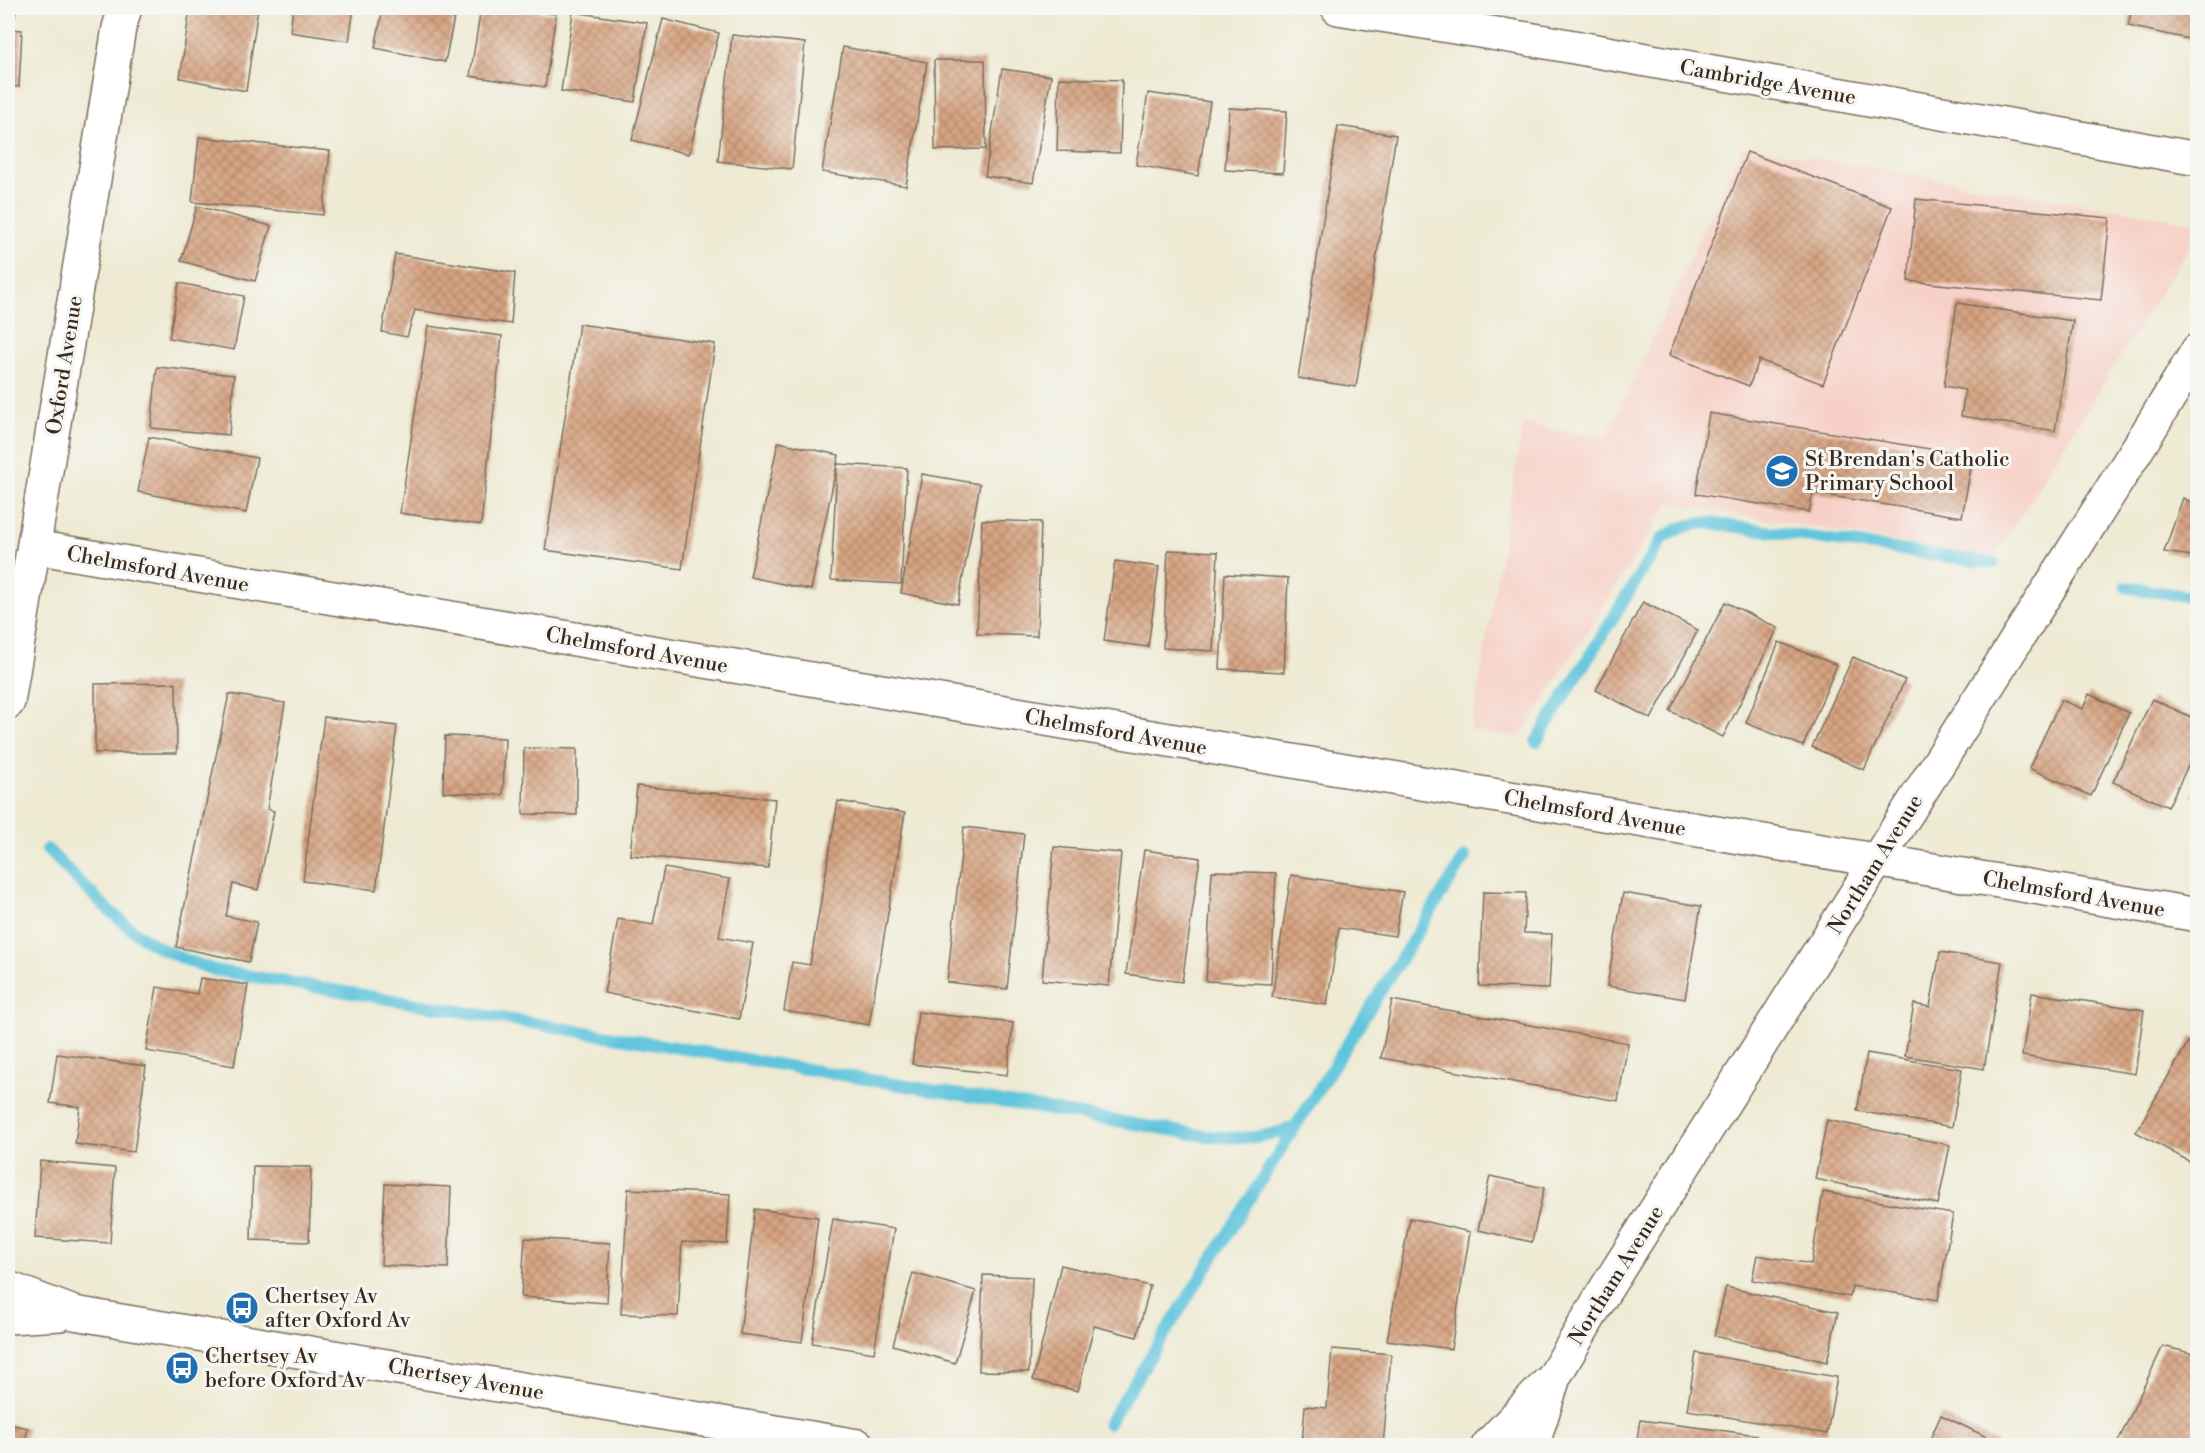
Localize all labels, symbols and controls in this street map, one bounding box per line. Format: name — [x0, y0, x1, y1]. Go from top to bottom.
street label: Cambridge Avenue — [1678, 55, 1858, 111]
street label: Oxford Avenue — [41, 294, 89, 437]
place label: St Brendan's Catholic Primary School — [1805, 447, 2010, 497]
school or university icon: St Brendan's Catholic Primary School — [1764, 453, 1800, 489]
street label: Chelmsford Avenue — [65, 541, 251, 599]
street label: Chelmsford Avenue — [544, 622, 730, 680]
street label: Chelmsford Avenue — [1023, 704, 1209, 762]
street label: Chelmsford Avenue — [1502, 785, 1688, 843]
street label: Northam Avenue — [1823, 790, 1929, 939]
street label: Chelmsford Avenue — [1981, 866, 2167, 924]
street label: Northam Avenue — [1564, 1201, 1670, 1350]
place label: Chertsey Av after Oxford Av — [265, 1284, 411, 1334]
bus stop icon: Chertsey Av after Oxford Av — [224, 1290, 260, 1326]
place label: Chertsey Av before Oxford Av — [205, 1344, 366, 1394]
bus stop icon: Chertsey Av before Oxford Av — [164, 1350, 200, 1386]
street label: Chertsey Avenue — [386, 1353, 546, 1407]

